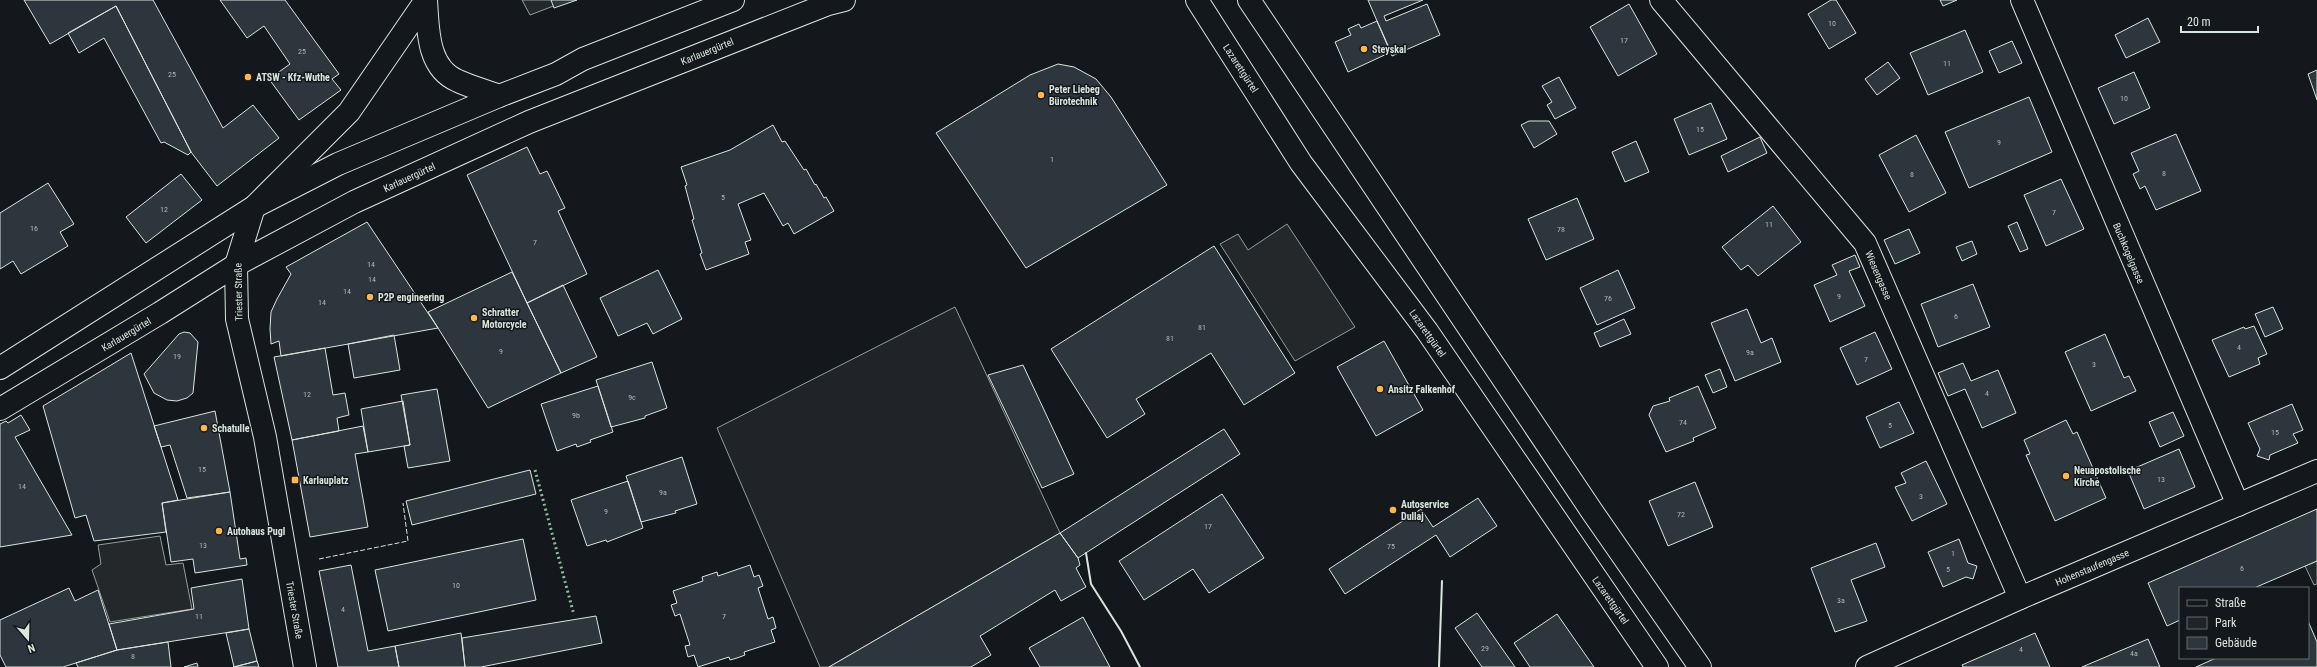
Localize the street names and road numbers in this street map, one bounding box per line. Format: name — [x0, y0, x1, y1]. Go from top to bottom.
street label: Karlauergürtel — [679, 36, 735, 67]
street label: Lazarettgürtel — [1221, 42, 1260, 94]
street label: Karlauergürtel — [382, 161, 437, 194]
street label: Buchkogelgasse — [2111, 221, 2146, 285]
street label: Wiesengasse — [1863, 249, 1894, 302]
street label: Triester Straße — [232, 263, 245, 321]
street label: Lazarettgürtel — [1407, 307, 1448, 359]
street label: Karlauergürtel — [99, 315, 153, 354]
street label: Hohenstaufengasse — [2054, 547, 2131, 588]
street label: Lazarettgürtel — [1590, 574, 1631, 626]
street label: Triester Straße — [284, 581, 305, 640]

